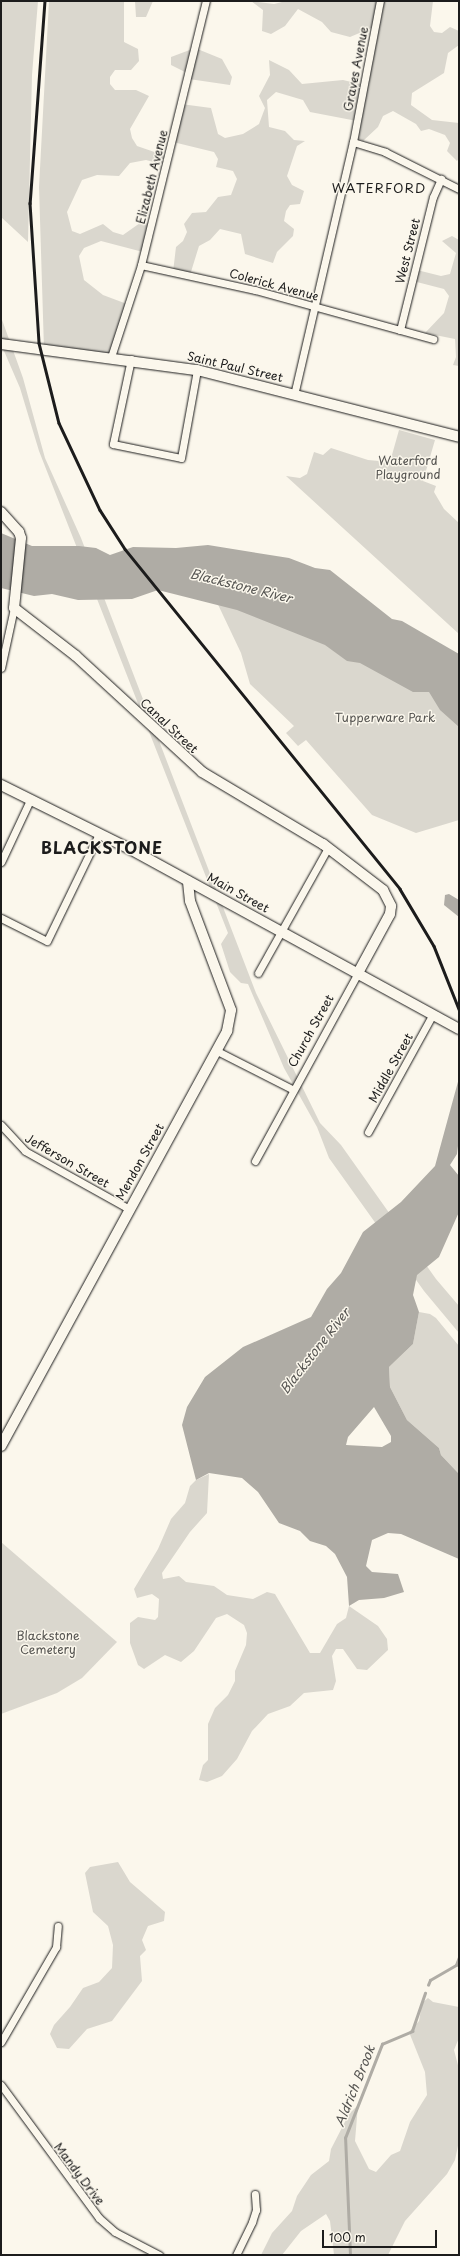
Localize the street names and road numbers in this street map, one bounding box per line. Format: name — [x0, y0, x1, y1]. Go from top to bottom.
street label: Graves Avenue — [341, 26, 371, 112]
street label: Elizabeth Avenue — [133, 128, 171, 226]
street label: West Street — [393, 216, 423, 286]
street label: Colerick Avenue — [228, 266, 320, 304]
street label: Saint Paul Street — [186, 349, 284, 385]
street label: Canal Street — [137, 696, 201, 756]
street label: Main Street — [204, 870, 272, 916]
street label: Church Street — [285, 992, 337, 1070]
street label: Middle Street — [366, 1030, 416, 1106]
street label: Mendon Street — [113, 1121, 167, 1203]
street label: Jefferson Street — [23, 1131, 111, 1191]
street label: Mandy Drive — [51, 2140, 107, 2208]

